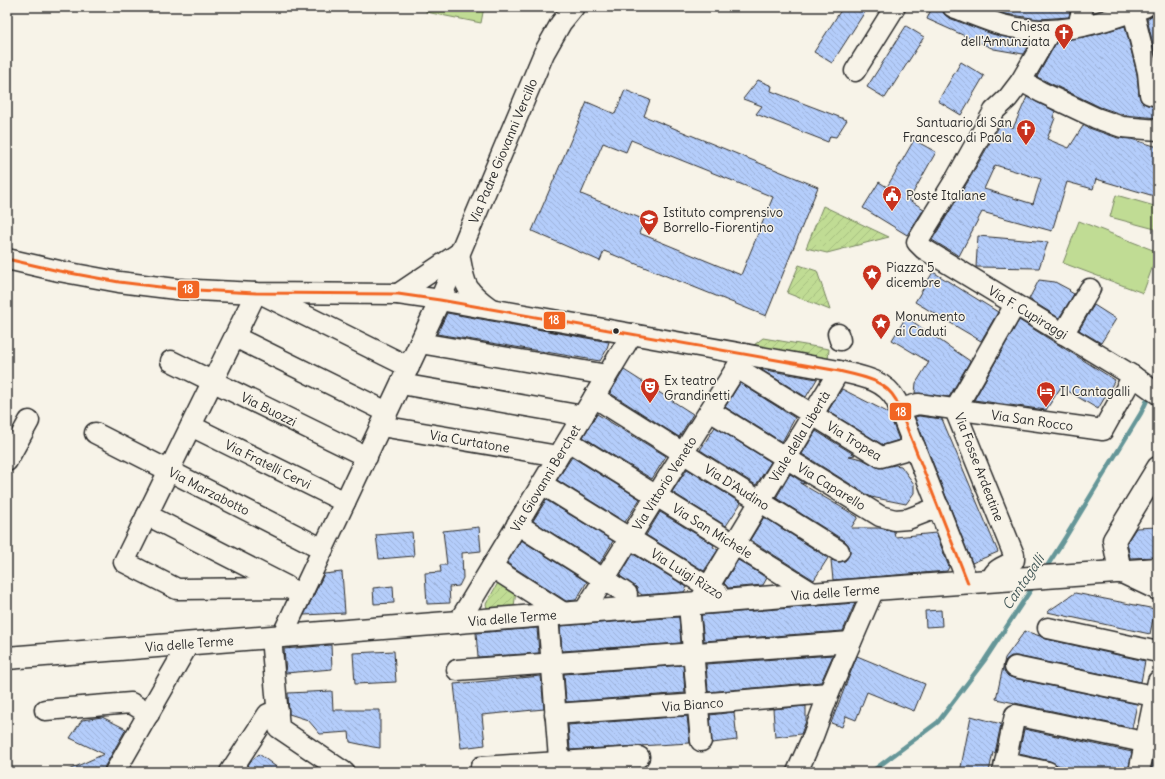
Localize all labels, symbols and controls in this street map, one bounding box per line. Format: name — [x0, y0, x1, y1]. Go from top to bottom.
place label: Chiesa dell'Annunziata — [961, 18, 1050, 50]
church icon: Chiesa dell'Annunziata — [1053, 22, 1075, 50]
street label: Via Padre Giovanni Vercillo — [465, 76, 541, 226]
place label: Santuario di San Francesco di Paola — [903, 114, 1012, 146]
church icon: Santuario di San Francesco di Paola — [1015, 118, 1037, 146]
public building icon: Poste Italiane — [881, 184, 903, 212]
place label: Poste Italiane — [906, 187, 986, 204]
place label: Istituto comprensivo Borrello-Fiorentino — [663, 204, 783, 236]
school or university icon: Istituto comprensivo Borrello-Fiorentino — [638, 208, 660, 236]
place label: Piazza 5 dicembre — [886, 259, 940, 291]
place icon: Piazza 5 dicembre — [861, 263, 883, 291]
line badge: 18 — [177, 280, 200, 299]
text: 18 — [183, 282, 193, 296]
street label: Via F. Cupiraggi — [985, 282, 1071, 343]
place label: Monumento ai Caduti — [895, 308, 965, 340]
line badge: 18 — [543, 311, 566, 330]
place icon: Monumento ai Caduti — [870, 312, 892, 340]
text: 18 — [549, 313, 559, 327]
unlabelled marker — [611, 326, 621, 336]
place label: Ex teatro Grandinetti — [664, 372, 730, 404]
theatre icon: Ex teatro Grandinetti — [639, 376, 661, 404]
hotel icon: Il Cantagalli — [1035, 380, 1057, 408]
place label: Il Cantagalli — [1060, 383, 1130, 400]
street label: Viale della Libertà — [765, 387, 834, 485]
street label: Via Buozzi — [238, 388, 300, 430]
line badge: 18 — [889, 402, 912, 421]
text: 18 — [896, 405, 906, 419]
street label: Via San Rocco — [990, 406, 1074, 434]
street label: Via Fosse Ardeatine — [950, 410, 1008, 524]
street label: Via Tropea — [824, 417, 885, 464]
street label: Via Giovanni Berchet — [506, 421, 584, 535]
street label: Via Curtatone — [428, 426, 511, 456]
street label: Via Vittorio Veneto — [628, 433, 700, 534]
street label: Via Fratelli Cervi — [222, 436, 314, 493]
street label: Via Caparello — [794, 459, 869, 514]
street label: Via D'Audino — [701, 460, 773, 514]
street label: Via Marzabotto — [166, 463, 253, 519]
street label: Via San Michele — [669, 499, 756, 562]
street label: Via Luigi Rizzo — [647, 545, 727, 603]
water label: Cantagalli — [998, 549, 1049, 613]
street label: Via delle Terme — [790, 580, 880, 604]
street label: Via delle Terme — [467, 606, 557, 630]
street label: Via delle Terme — [144, 631, 234, 655]
street label: Via Bianco — [661, 693, 724, 715]

